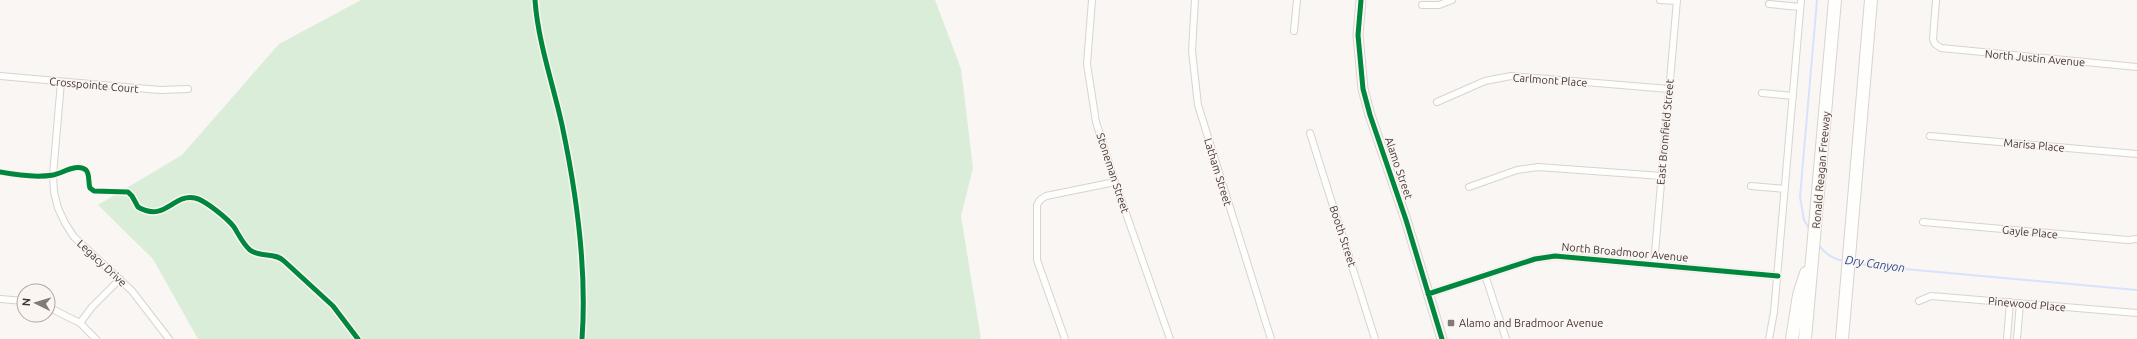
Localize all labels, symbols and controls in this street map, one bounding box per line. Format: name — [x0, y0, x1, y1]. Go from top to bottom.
street label: North Justin Avenue — [1984, 48, 2086, 68]
street label: Carlmont Place — [1512, 71, 1588, 89]
street label: Crosspointe Court — [49, 75, 140, 95]
street label: East Bromfield Street — [1654, 78, 1676, 185]
street label: Ronald Reagan Freeway — [1810, 110, 1832, 229]
street label: Stoneman Street — [1094, 131, 1132, 215]
street label: Alamo Street — [1383, 135, 1415, 201]
street label: Marisa Place — [2003, 136, 2065, 154]
street label: Latham Street — [1202, 137, 1234, 208]
street label: Booth Street — [1327, 204, 1359, 269]
street label: Gayle Place — [2002, 224, 2058, 240]
street label: Legacy Drive — [75, 237, 129, 289]
street label: North Broadmoor Avenue — [1561, 240, 1689, 264]
water label: Dry Canyon — [1844, 253, 1906, 274]
north arrow — [16, 283, 56, 323]
street label: Pinewood Place — [1988, 295, 2066, 313]
text: N — [20, 298, 32, 307]
place label: Alamo and Bradmoor Avenue — [1459, 317, 1603, 329]
marker: Alamo and Bradmoor Avenue — [1446, 318, 1456, 328]

